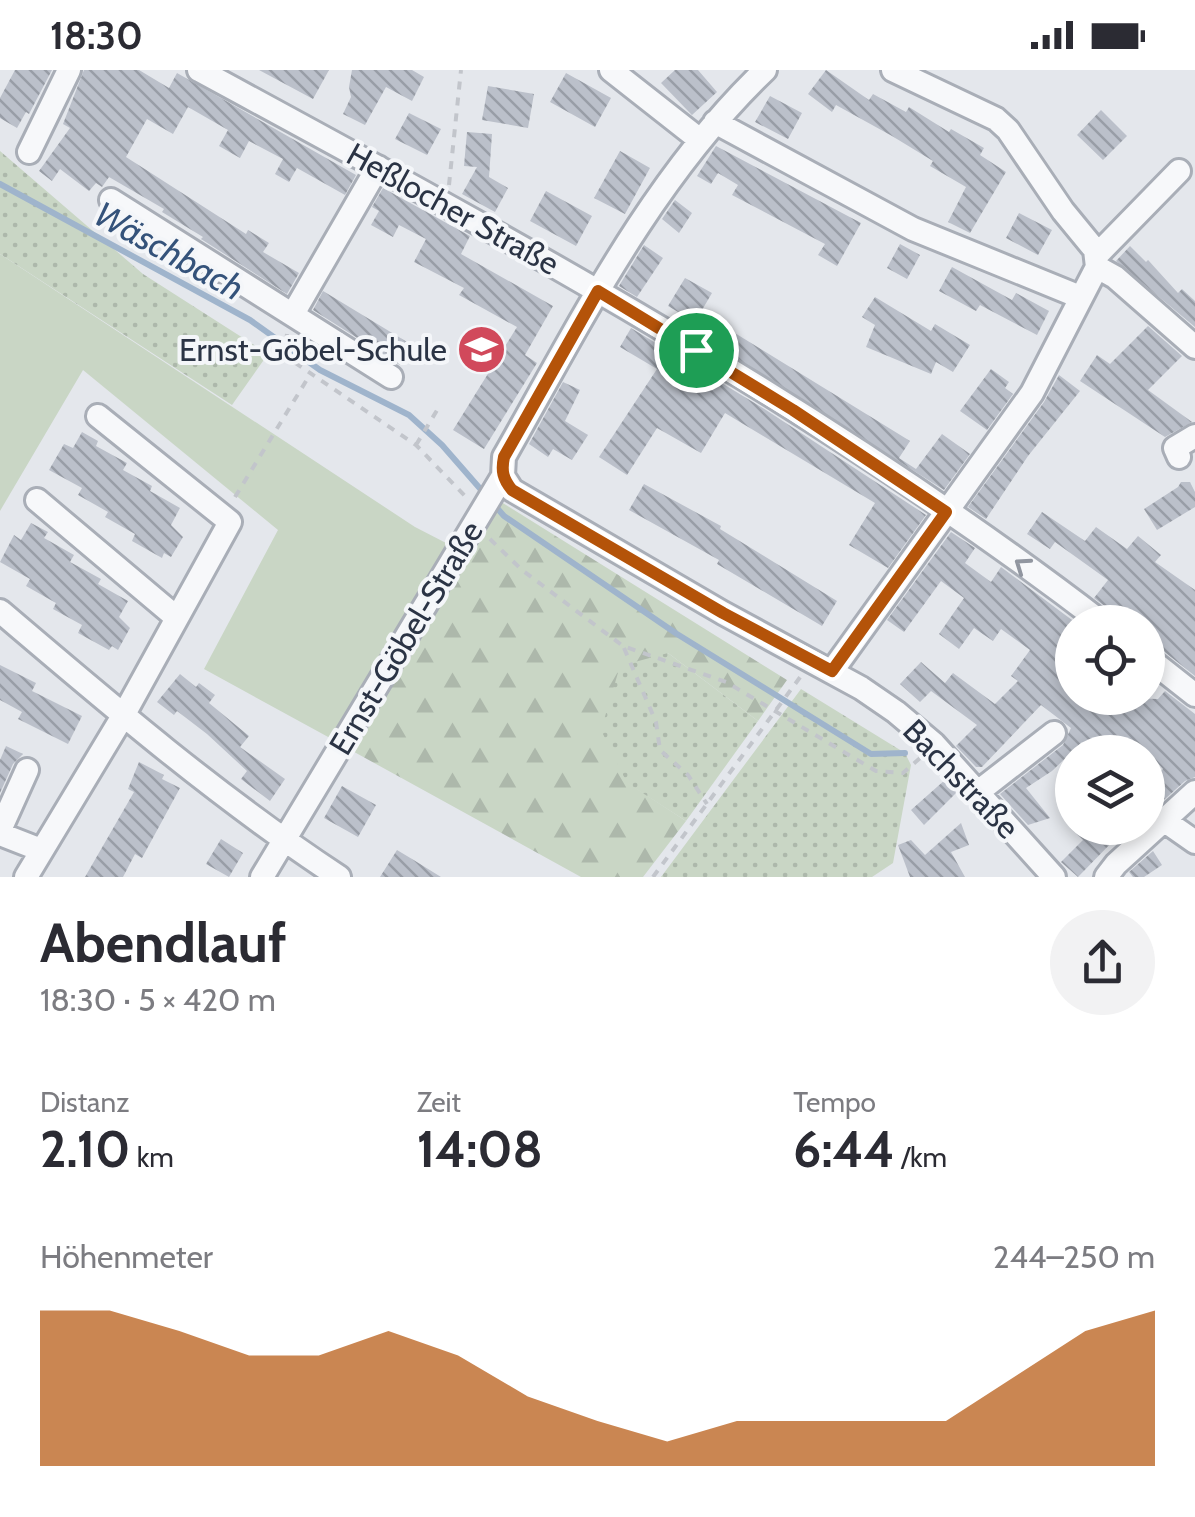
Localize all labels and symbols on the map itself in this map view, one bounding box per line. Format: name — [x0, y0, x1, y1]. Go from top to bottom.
street label: Heßlocher Straße — [340, 134, 566, 283]
water label: Wäschbach — [87, 192, 251, 309]
pin — [654, 308, 739, 393]
school or university icon: Ernst-Göbel-Schule — [456, 324, 508, 376]
place label: Ernst-Göbel-Schule — [179, 330, 447, 369]
street label: Ernst-Göbel-Straße — [320, 514, 491, 762]
one-way arrow — [1015, 559, 1034, 577]
street label: Bachstraße — [895, 711, 1028, 846]

